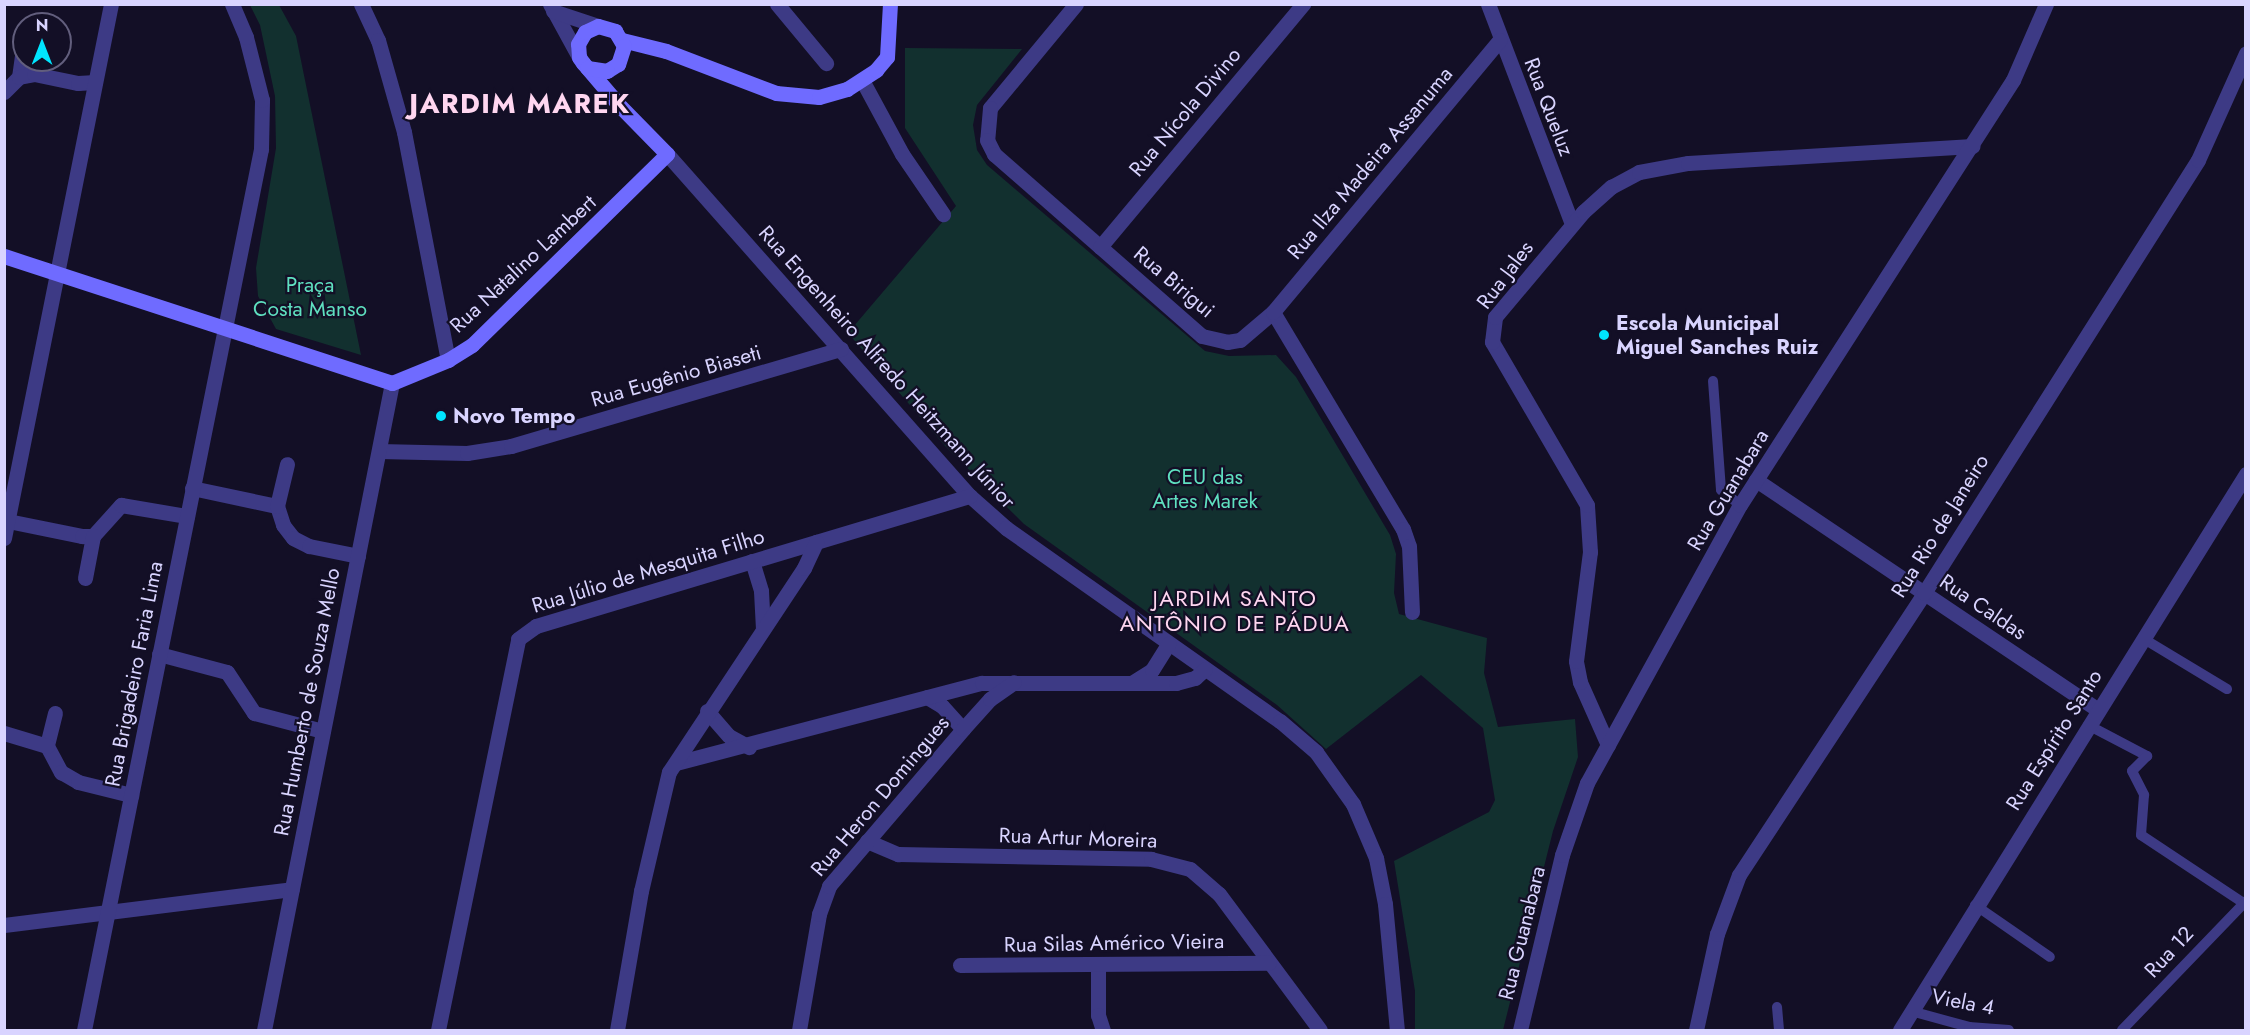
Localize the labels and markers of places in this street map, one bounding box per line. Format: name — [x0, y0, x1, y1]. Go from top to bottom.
place label: Escola Municipal Miguel Sanches Ruiz — [1616, 310, 1819, 360]
marker: Escola Municipal Miguel Sanches Ruiz — [1597, 328, 1611, 342]
place label: Novo Tempo — [453, 403, 575, 429]
marker: Novo Tempo — [434, 409, 448, 423]

